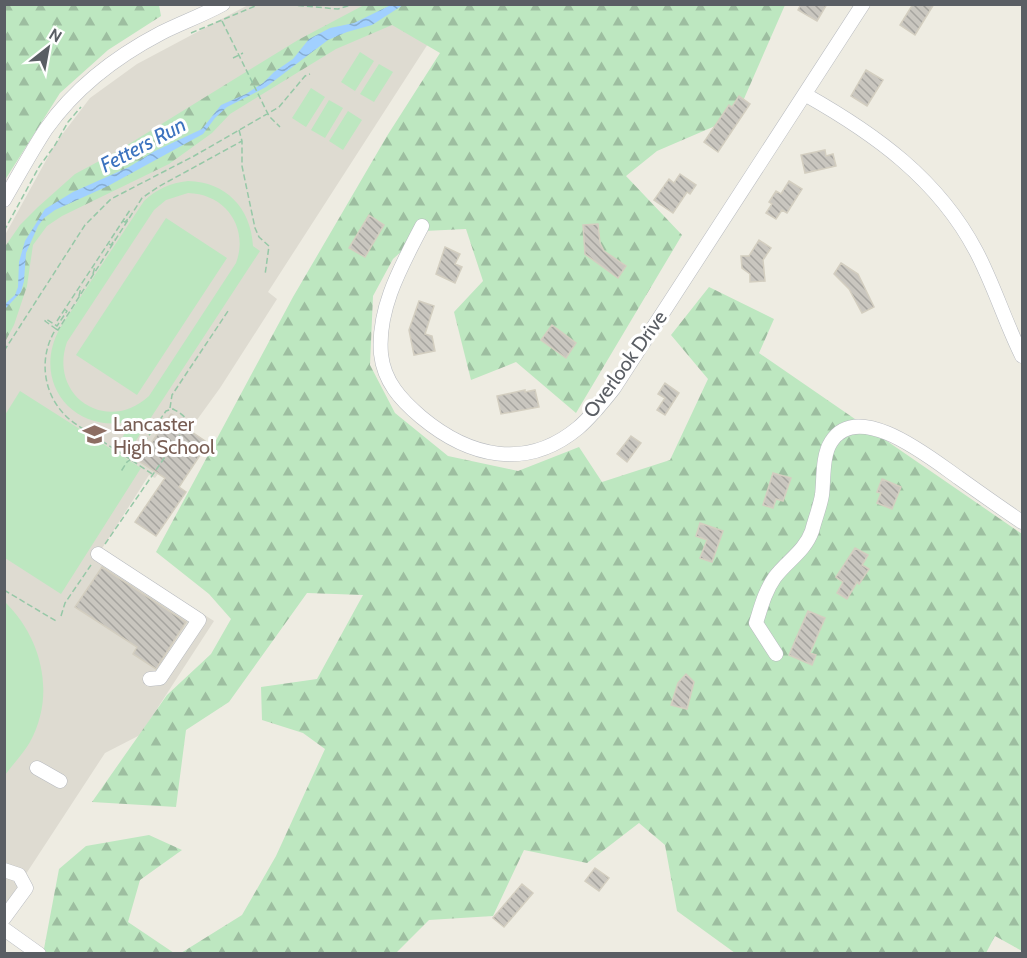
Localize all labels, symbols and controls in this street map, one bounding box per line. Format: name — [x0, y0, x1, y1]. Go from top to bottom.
north arrow — [18, 18, 78, 78]
text: N — [46, 25, 65, 47]
water label: Fetters Run — [96, 112, 190, 178]
street label: Overlook Drive — [578, 306, 672, 422]
place label: Lancaster High School — [113, 412, 215, 459]
school or university icon: Lancaster High School — [82, 422, 108, 448]

